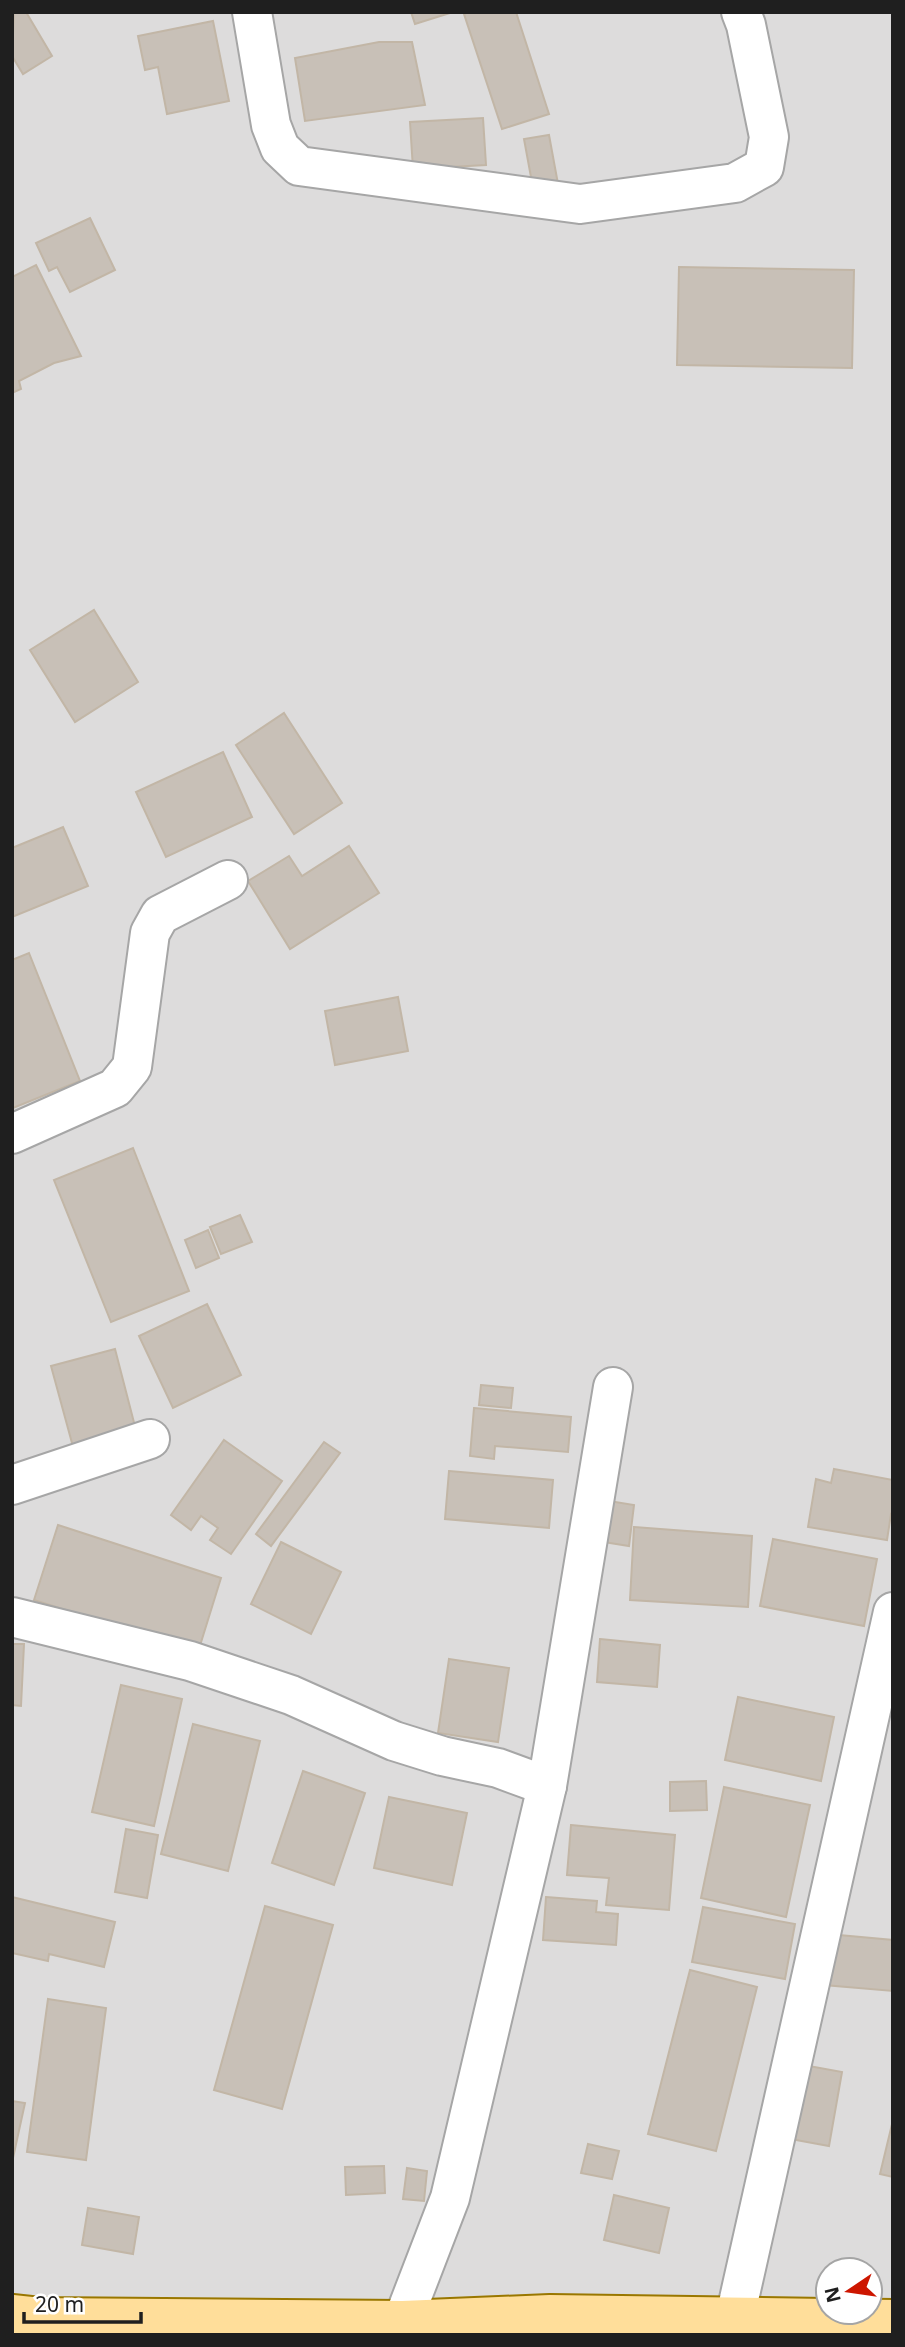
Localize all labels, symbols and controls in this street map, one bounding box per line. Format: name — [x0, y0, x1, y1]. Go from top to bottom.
north arrow — [814, 2256, 884, 2326]
scale bar — [24, 2280, 142, 2324]
text: N — [818, 2284, 847, 2305]
text: 20 m — [35, 2290, 84, 2318]

